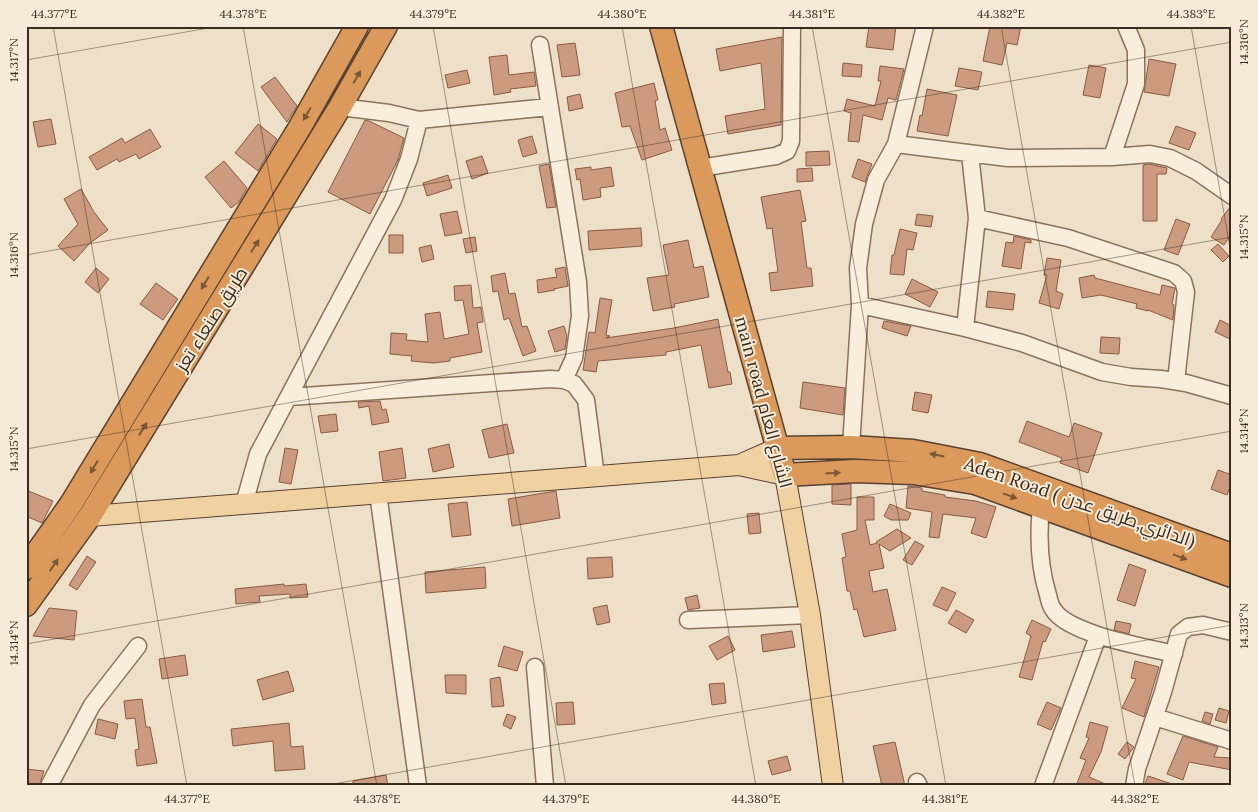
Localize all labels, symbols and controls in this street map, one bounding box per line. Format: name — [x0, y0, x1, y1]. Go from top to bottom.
text: 44.377°E — [31, 6, 77, 21]
text: 44.378°E — [220, 6, 266, 21]
text: 44.379°E — [409, 6, 457, 21]
text: 44.380°E — [597, 6, 647, 21]
text: 44.381°E — [789, 6, 835, 21]
text: 44.382°E — [977, 6, 1025, 21]
text: 44.383°E — [1167, 6, 1215, 21]
text: 14.316°N — [1236, 19, 1251, 65]
text: 14.317°N — [6, 38, 21, 82]
one-way arrow — [353, 70, 362, 83]
one-way arrow — [303, 107, 311, 122]
text: 14.315°N — [1236, 214, 1251, 260]
text: 14.316°N — [6, 232, 21, 278]
one-way arrow — [251, 239, 260, 252]
street label: طريق صنعاء تعز — [169, 263, 253, 377]
one-way arrow — [200, 277, 210, 290]
street label: main road الشارع العام — [729, 314, 798, 491]
text: 14.314°N — [1236, 408, 1251, 454]
one-way arrow — [138, 422, 147, 436]
text: 14.315°N — [6, 426, 21, 472]
one-way arrow — [929, 451, 945, 459]
street label: Aden Road ( الدائري,طريق عدن) — [959, 451, 1199, 555]
one-way arrow — [89, 461, 98, 474]
one-way arrow — [826, 468, 842, 476]
one-way arrow — [1003, 492, 1018, 500]
one-way arrow — [1172, 554, 1187, 561]
one-way arrow — [49, 559, 60, 572]
text: 14.313°N — [1236, 603, 1251, 649]
text: 14.314°N — [6, 620, 21, 666]
text: 44.377°E — [164, 791, 210, 806]
text: 44.378°E — [354, 791, 400, 806]
text: 44.379°E — [542, 791, 590, 806]
text: 44.380°E — [731, 791, 781, 806]
text: 44.381°E — [922, 791, 968, 806]
text: 44.382°E — [1111, 791, 1159, 806]

